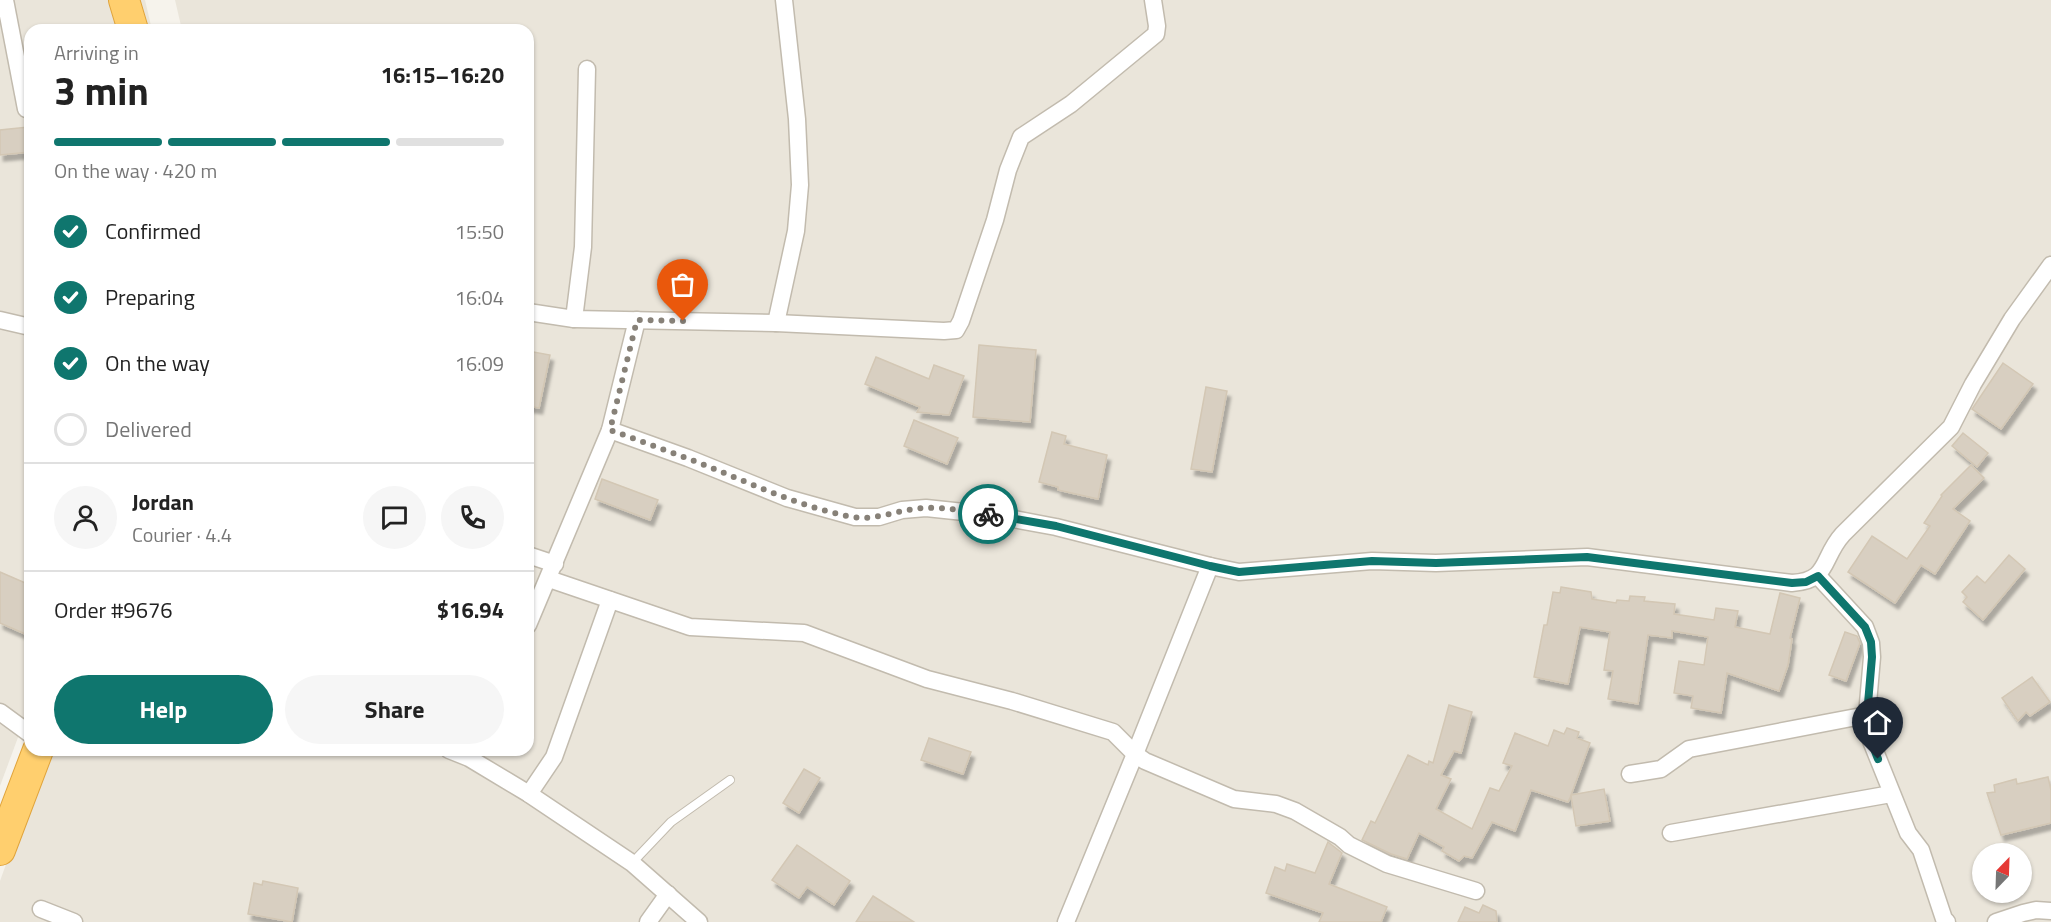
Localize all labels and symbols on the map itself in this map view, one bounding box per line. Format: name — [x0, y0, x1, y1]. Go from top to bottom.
pin — [657, 259, 708, 321]
courier — [958, 484, 1018, 544]
pin — [1852, 697, 1903, 759]
north arrow — [1972, 843, 2032, 903]

